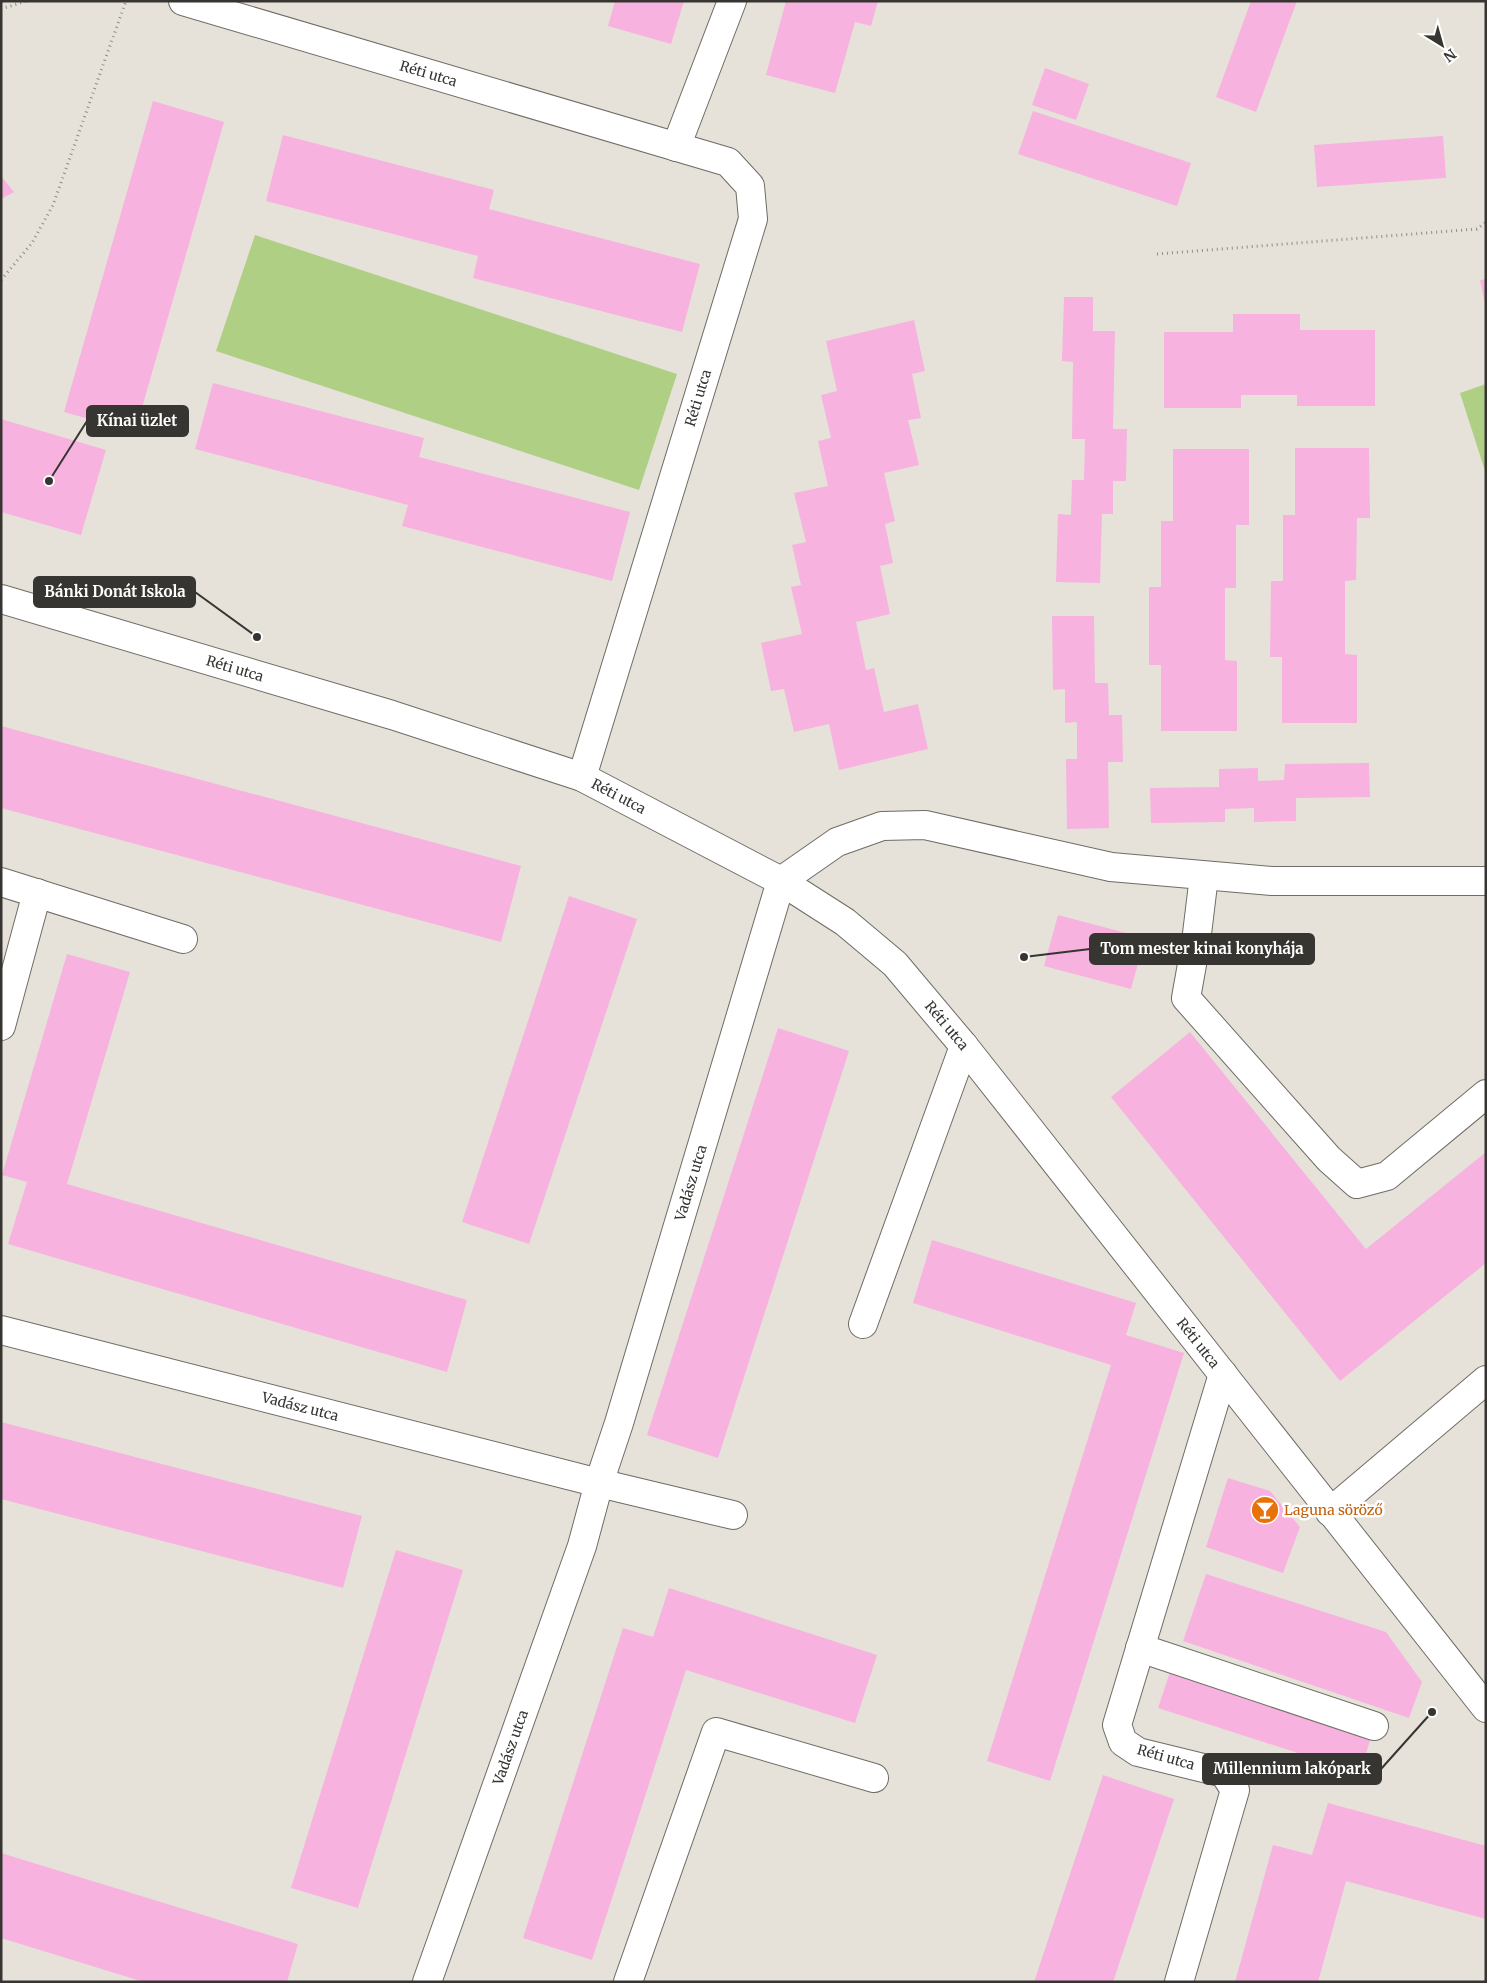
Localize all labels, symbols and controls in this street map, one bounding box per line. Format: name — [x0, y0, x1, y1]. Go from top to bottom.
north arrow — [1417, 20, 1467, 70]
text: N — [1440, 45, 1460, 66]
street label: Réti utca — [398, 57, 460, 91]
street label: Réti utca — [681, 367, 715, 429]
callout: Kínai üzlet — [87, 406, 188, 436]
text: Kínai üzlet — [97, 411, 177, 430]
callout: Bánki Donát Iskola — [34, 577, 195, 607]
text: Bánki Donát Iskola — [44, 582, 186, 601]
street label: Réti utca — [204, 651, 266, 686]
street label: Réti utca — [588, 775, 649, 818]
callout: Tom mester kinai konyhája — [1090, 934, 1314, 964]
text: Tom mester kinai konyhája — [1100, 939, 1304, 958]
street label: Réti utca — [921, 997, 973, 1054]
street label: Vadász utca — [671, 1142, 711, 1224]
street label: Réti utca — [1173, 1314, 1224, 1372]
street label: Vadász utca — [259, 1388, 341, 1425]
bar icon: Laguna söröző — [1250, 1495, 1280, 1525]
place label: Laguna söröző — [1284, 1501, 1383, 1519]
street label: Vadász utca — [488, 1707, 532, 1788]
street label: Réti utca — [1135, 1740, 1197, 1774]
callout: Millennium lakópark — [1203, 1754, 1381, 1784]
text: Millennium lakópark — [1213, 1759, 1371, 1778]

